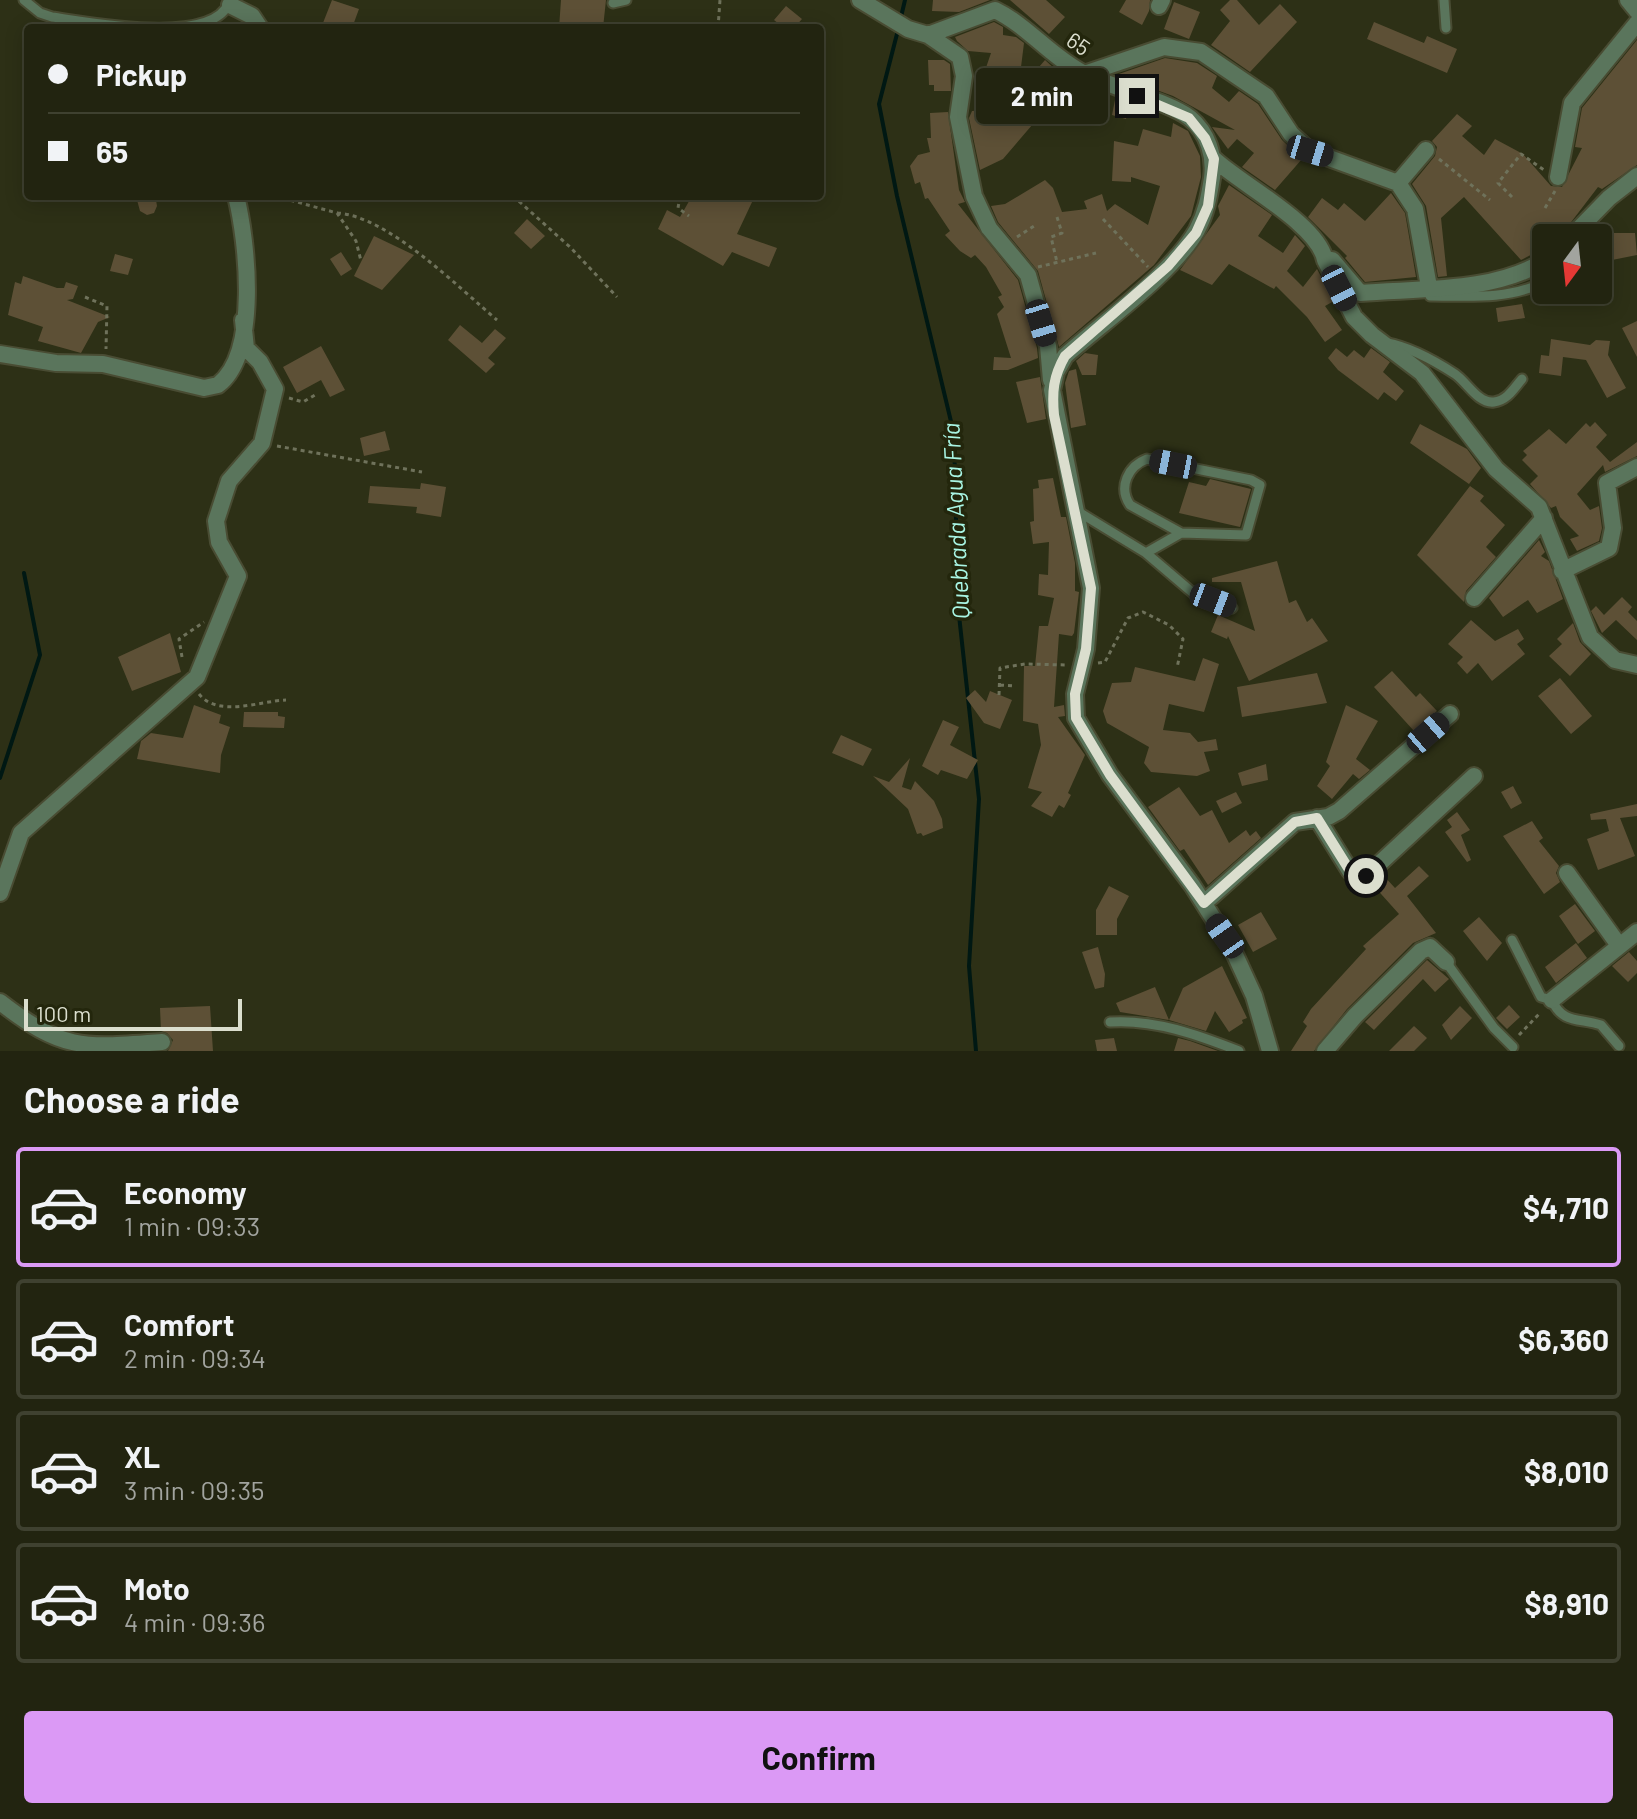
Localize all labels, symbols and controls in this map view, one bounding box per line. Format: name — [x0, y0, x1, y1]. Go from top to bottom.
street label: 65 — [1062, 26, 1096, 60]
text: Pickup — [96, 56, 187, 92]
callout: 2 min — [977, 68, 1109, 124]
route end — [1119, 78, 1155, 114]
text: 2 min — [1011, 80, 1073, 111]
text: 65 — [96, 133, 128, 169]
car — [1284, 133, 1336, 169]
north arrow — [1532, 224, 1612, 304]
map controls — [1532, 224, 1612, 304]
car — [1317, 261, 1361, 315]
car — [1023, 297, 1059, 349]
water label: Quebrada Agua Fría — [935, 422, 975, 620]
car — [1147, 448, 1199, 480]
car — [1186, 580, 1240, 620]
car — [1402, 708, 1454, 758]
route start — [1348, 858, 1384, 894]
car — [1201, 909, 1249, 963]
scale bar — [24, 995, 242, 1031]
text: 100 m — [36, 1000, 91, 1026]
text: Choose a ride — [24, 1077, 240, 1120]
icon: car — [28, 1171, 100, 1243]
text: Economy — [124, 1174, 247, 1210]
text: $4,710 — [1523, 1189, 1609, 1225]
text: 1 min · 09:33 — [124, 1210, 260, 1241]
icon: car — [28, 1303, 100, 1375]
text: Comfort — [124, 1306, 234, 1342]
text: $6,360 — [1518, 1321, 1609, 1357]
text: 2 min · 09:34 — [124, 1342, 266, 1373]
icon: car — [28, 1435, 100, 1507]
text: XL — [124, 1438, 160, 1474]
text: $8,010 — [1524, 1453, 1609, 1489]
text: 3 min · 09:35 — [124, 1474, 264, 1505]
icon: car — [28, 1567, 100, 1639]
text: Moto — [124, 1570, 190, 1606]
text: $8,910 — [1525, 1585, 1609, 1621]
text: 4 min · 09:36 — [124, 1606, 265, 1637]
button: Confirm — [24, 1711, 1613, 1803]

